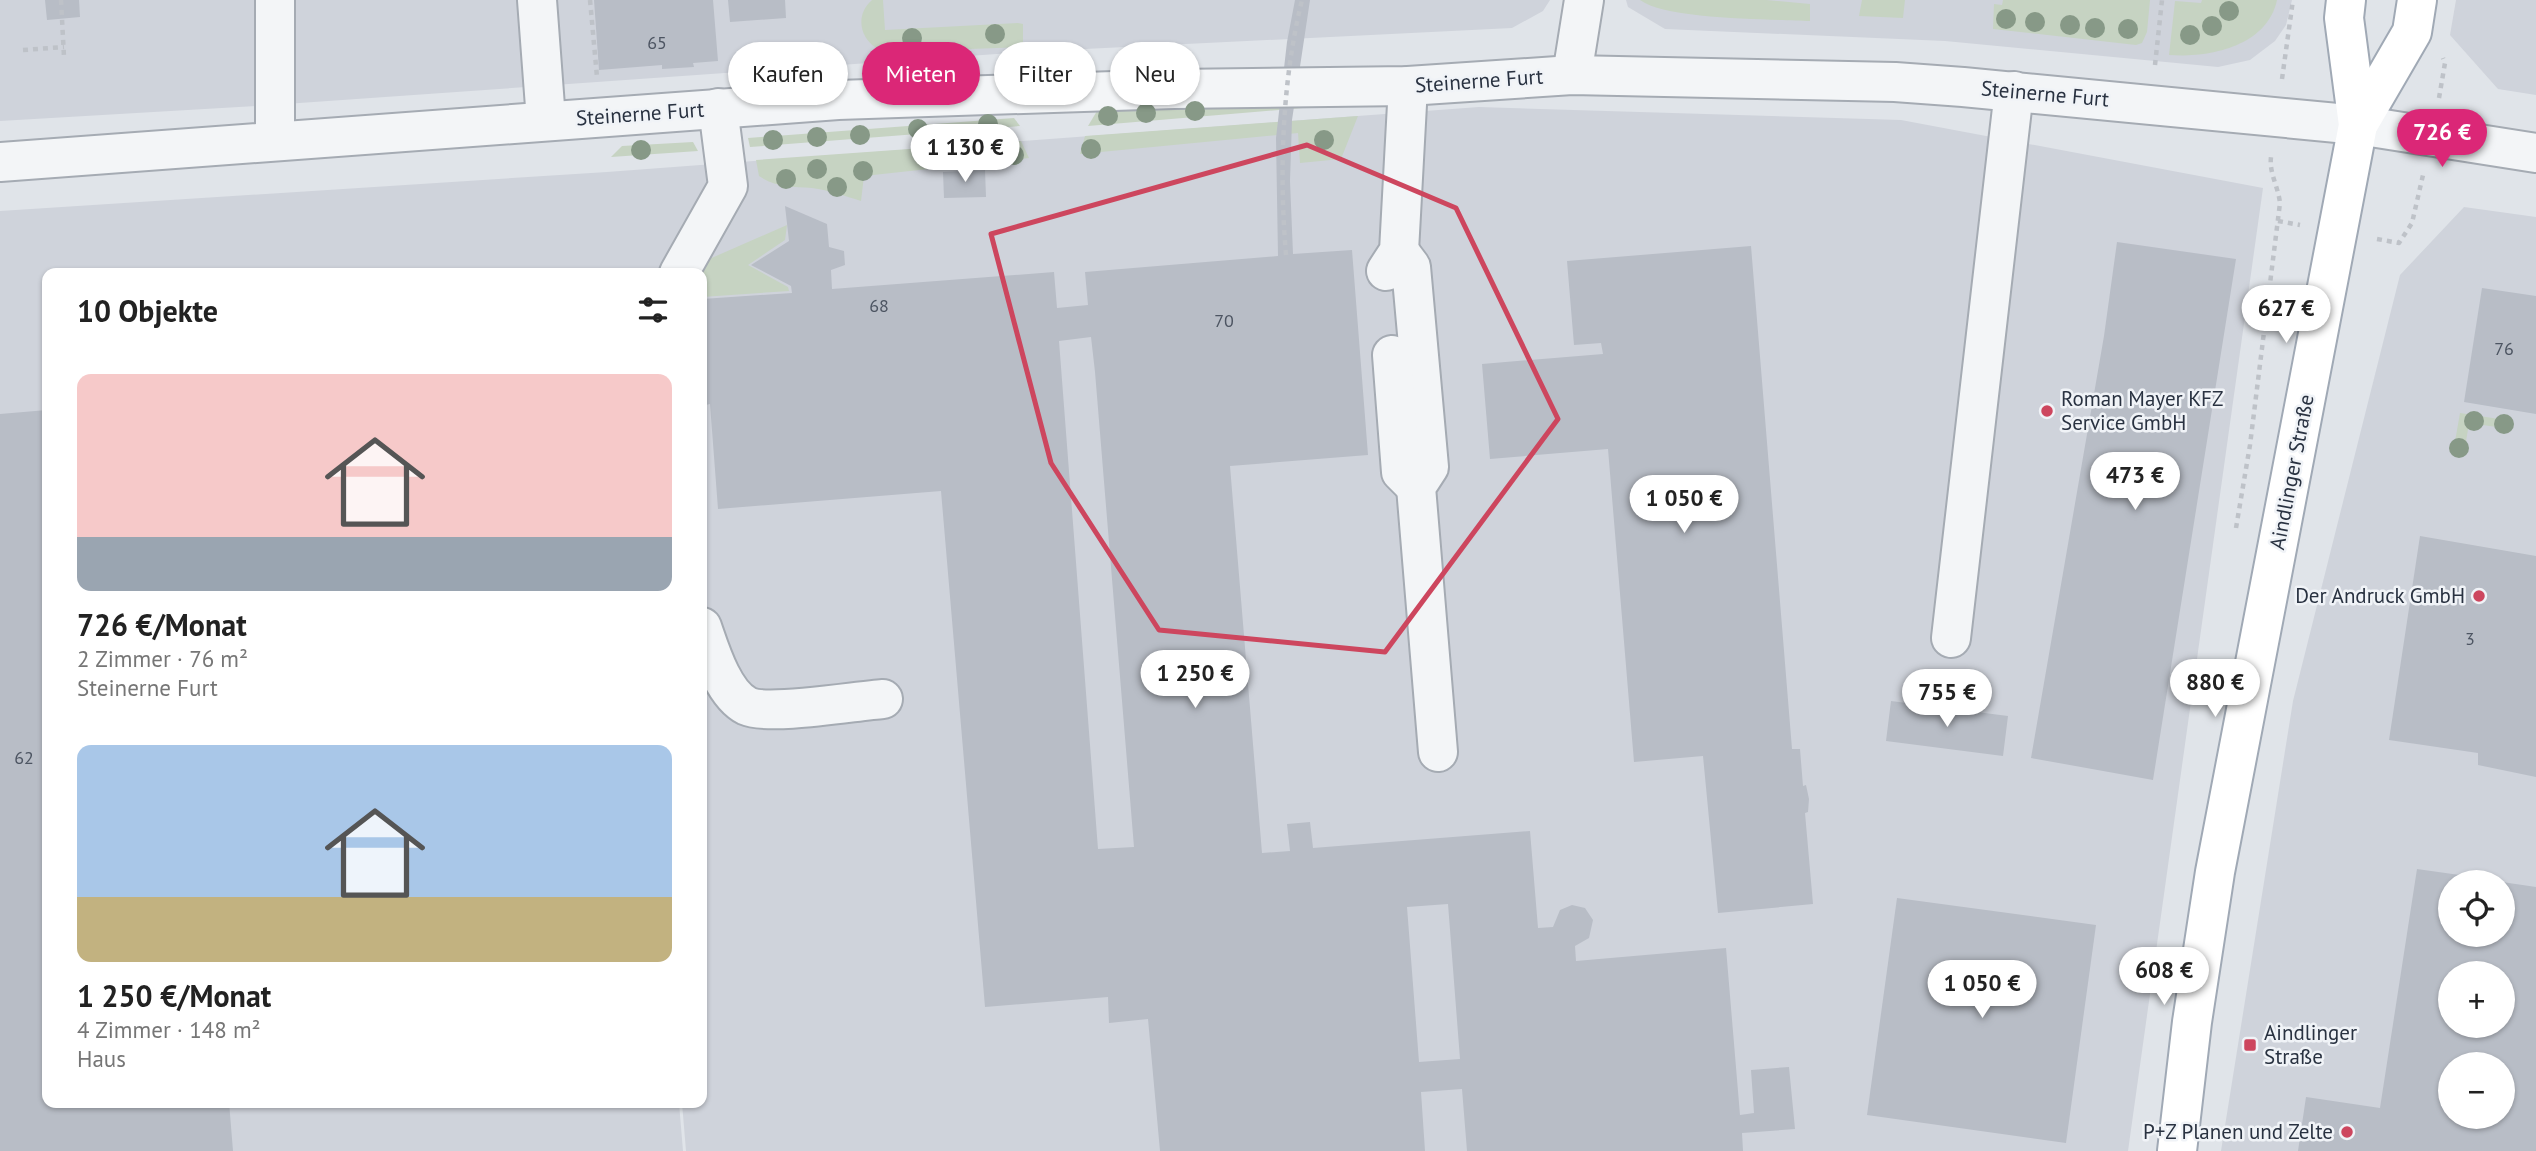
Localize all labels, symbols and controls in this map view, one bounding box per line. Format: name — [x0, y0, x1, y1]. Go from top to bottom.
house number: 65 — [647, 31, 667, 54]
chip: Kaufen — [728, 42, 848, 105]
chip: Mieten — [862, 42, 980, 105]
chip: Filter — [994, 42, 1096, 105]
chip: Neu — [1110, 42, 1200, 105]
street label: Steinerne Furt — [1414, 63, 1544, 98]
street label: Steinerne Furt — [1980, 74, 2110, 113]
street label: Steinerne Furt — [575, 96, 705, 131]
pin: 726 € — [2393, 110, 2491, 169]
text: 726 € — [2413, 117, 2471, 146]
pin: 1 130 € — [900, 124, 1030, 184]
text: 1 130 € — [927, 132, 1003, 161]
pin: 627 € — [2237, 286, 2335, 345]
text: 10 Objekte — [77, 291, 218, 330]
icon: filters — [634, 291, 672, 329]
text: 627 € — [2258, 293, 2314, 322]
house number: 68 — [869, 294, 889, 317]
house number: 70 — [1214, 309, 1234, 332]
house number: 76 — [2494, 337, 2514, 360]
place label: Roman Mayer KFZ Service GmbH — [2061, 385, 2223, 436]
street label: Aindlinger Straße — [2263, 392, 2320, 552]
marker: Roman Mayer KFZ Service GmbH — [2039, 403, 2055, 419]
icon: home — [312, 419, 438, 545]
pin: 473 € — [2086, 452, 2184, 512]
text: 473 € — [2106, 460, 2164, 489]
pin: 1 050 € — [1619, 476, 1749, 535]
text: 1 050 € — [1646, 483, 1722, 512]
place label: Der Andruck GmbH — [2295, 582, 2465, 609]
marker: Der Andruck GmbH — [2471, 588, 2487, 604]
text: 726 €/Monat — [77, 605, 247, 644]
house number: 3 — [2465, 627, 2475, 650]
text: 2 Zimmer · 76 m² — [77, 644, 248, 673]
pin: 1 250 € — [1130, 650, 1260, 710]
text: 1 250 € — [1157, 658, 1233, 687]
pin: 880 € — [2166, 660, 2264, 719]
text: 880 € — [2186, 667, 2244, 696]
pin: 755 € — [1898, 670, 1996, 729]
text: Steinerne Furt — [77, 673, 218, 702]
text: 755 € — [1918, 677, 1976, 706]
house number: 62 — [14, 746, 34, 769]
icon: home — [312, 790, 438, 916]
map controls — [2438, 870, 2515, 1129]
button: locate — [2438, 870, 2515, 947]
pin: 608 € — [2115, 948, 2213, 1007]
text: 608 € — [2135, 955, 2193, 984]
pin: 1 050 € — [1917, 960, 2047, 1020]
button: + — [2438, 961, 2515, 1038]
text: 1 050 € — [1944, 968, 2020, 997]
text: 1 250 €/Monat — [77, 976, 271, 1015]
text: 4 Zimmer · 148 m² — [77, 1015, 261, 1044]
place label: Aindlinger Straße — [2264, 1019, 2357, 1070]
marker: Aindlinger Straße — [2242, 1037, 2258, 1053]
text: Haus — [77, 1044, 126, 1073]
button: − — [2438, 1052, 2515, 1129]
place label: P+Z Planen und Zelte — [2143, 1118, 2333, 1145]
marker: P+Z Planen und Zelte — [2339, 1124, 2355, 1140]

